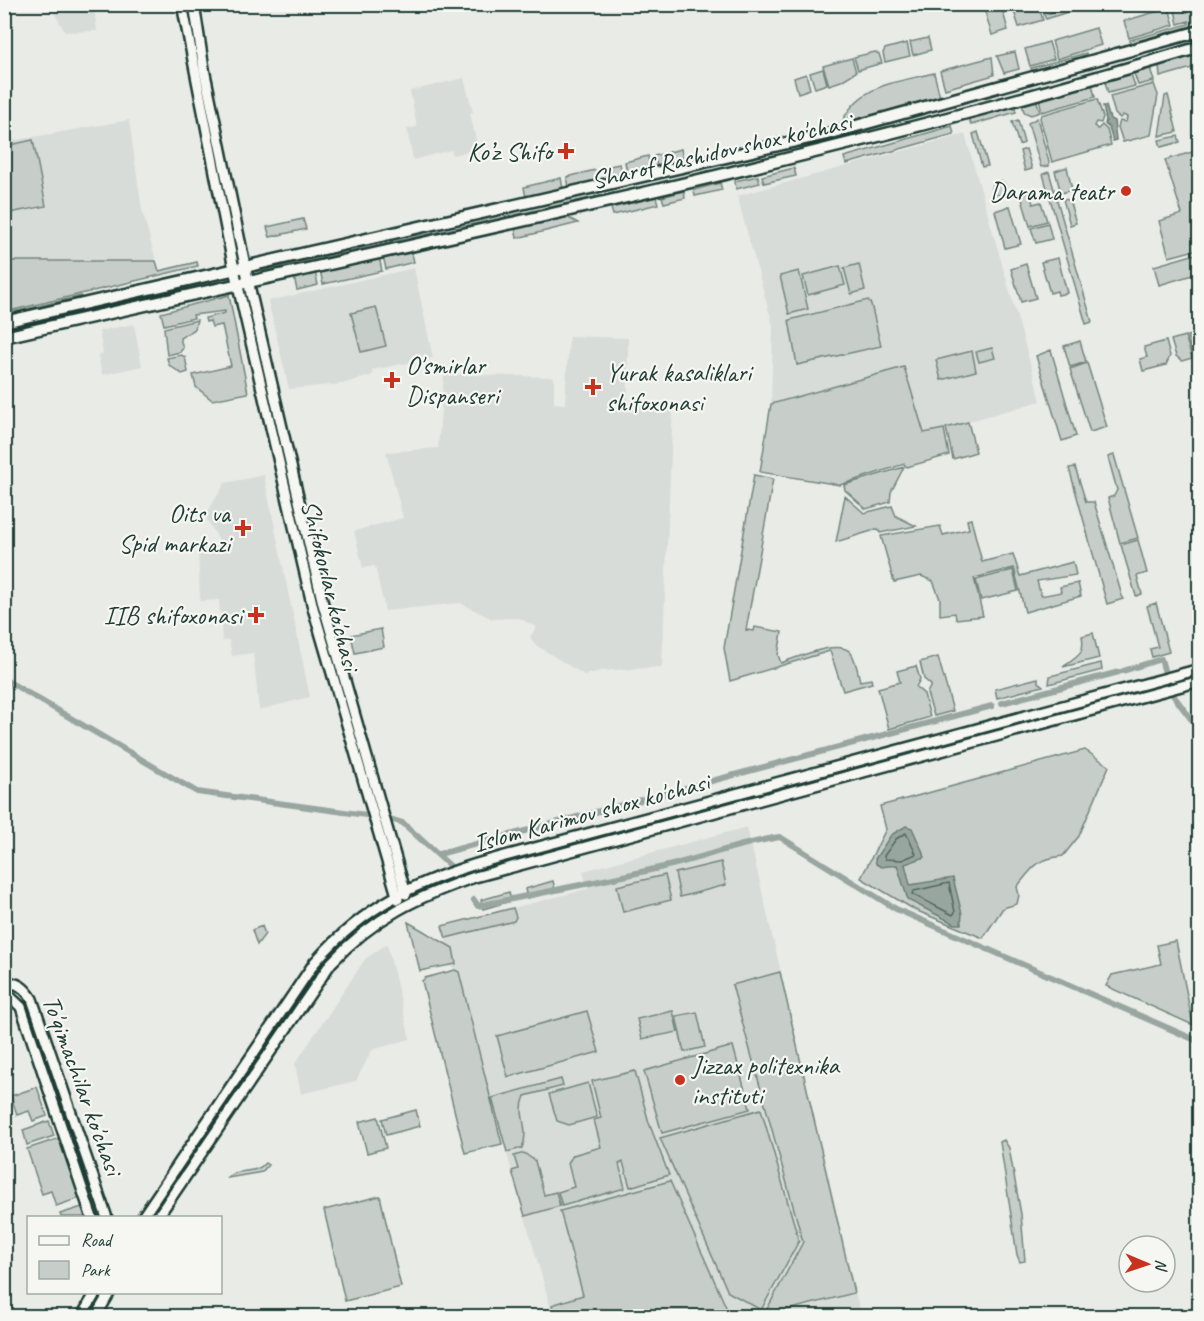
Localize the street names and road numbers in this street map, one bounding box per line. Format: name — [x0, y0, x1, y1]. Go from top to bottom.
street label: Sharof Rashidov shox ko'chasi — [588, 104, 857, 196]
street label: Shifokorlar ko'chasi — [293, 497, 368, 677]
street label: Islom Karimov shox ko'chasi — [469, 764, 716, 860]
street label: To'qimachilar ko'chasi — [35, 991, 131, 1182]

